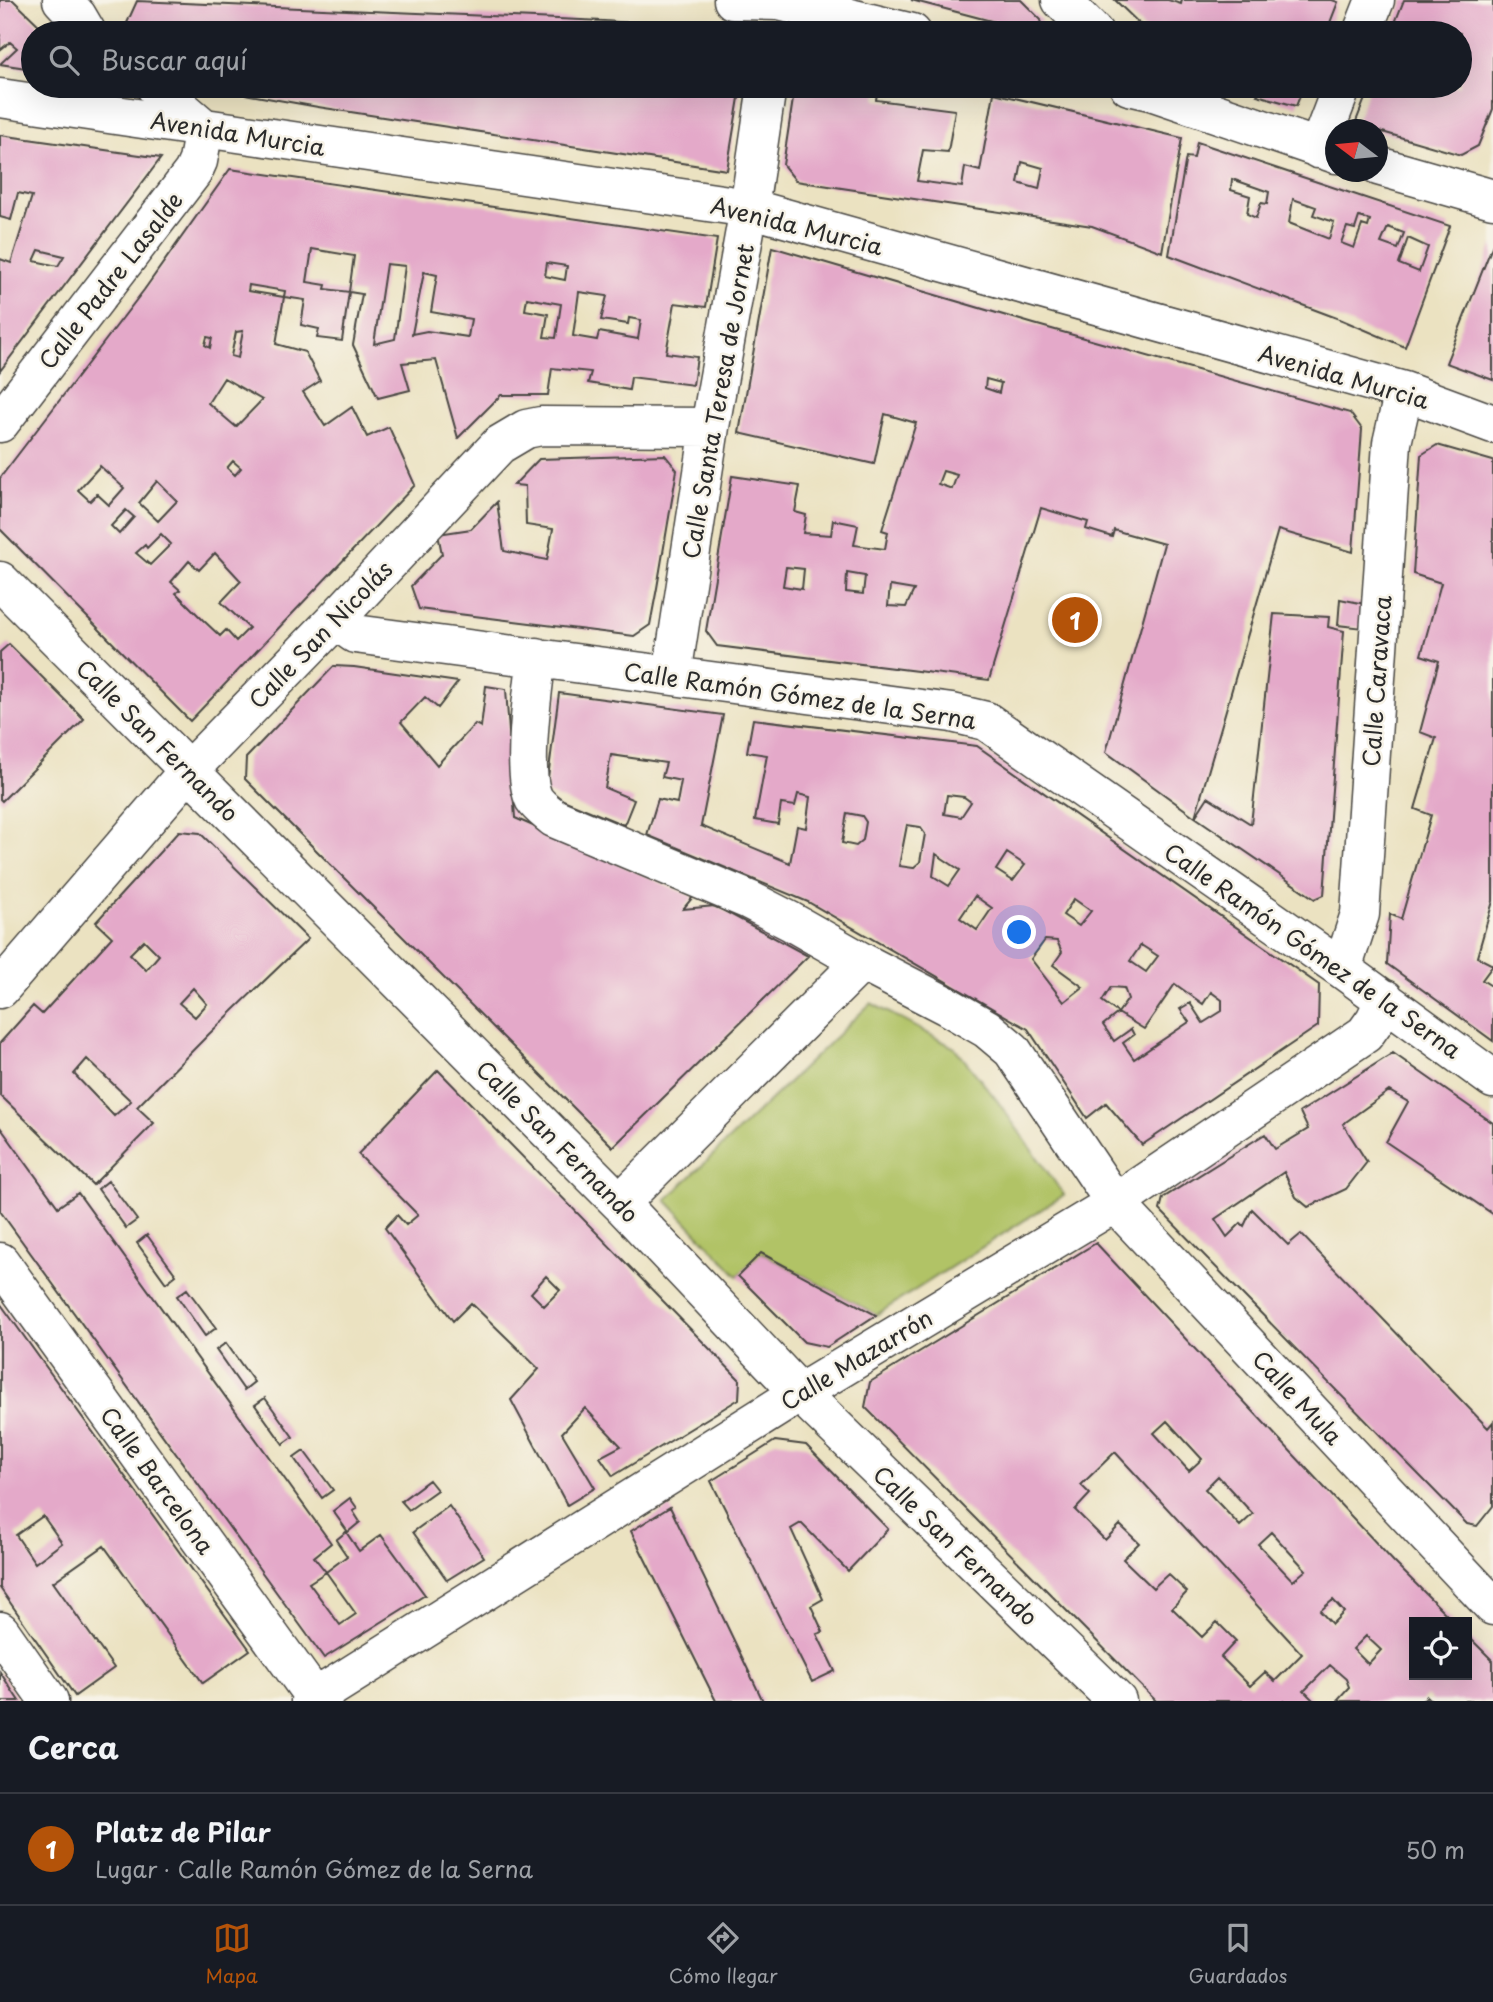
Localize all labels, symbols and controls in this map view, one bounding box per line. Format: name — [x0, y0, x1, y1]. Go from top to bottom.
search box — [21, 21, 1472, 98]
text: Buscar aquí — [101, 40, 247, 79]
icon: search — [45, 41, 83, 79]
street label: Avenida Murcia — [148, 102, 328, 164]
north arrow — [1325, 119, 1388, 182]
street label: Calle Padre Lasalde — [29, 184, 191, 376]
street label: Avenida Murcia — [707, 187, 887, 263]
street label: Calle Santa Teresa de Jornet — [672, 241, 762, 561]
street label: Avenida Murcia — [1255, 335, 1434, 417]
street label: Calle San Nicolás — [240, 552, 400, 716]
pin: 1 — [1052, 594, 1098, 646]
street label: Calle Caravaca — [1353, 594, 1399, 768]
street label: Calle San Fernando — [69, 651, 247, 829]
street label: Calle Ramón Gómez de la Serna — [622, 653, 979, 737]
street label: Calle Ramón Gómez de la Serna — [1157, 834, 1469, 1067]
your location — [1002, 915, 1036, 949]
street label: Calle San Fernando — [469, 1052, 647, 1230]
street label: Calle Mazarrón — [773, 1300, 939, 1418]
street label: Calle Mula — [1245, 1342, 1352, 1453]
street label: Calle Barcelona — [92, 1399, 224, 1562]
street label: Calle San Fernando — [866, 1457, 1046, 1633]
map controls — [1409, 1617, 1472, 1680]
button: locate — [1409, 1617, 1472, 1680]
text: Cerca — [28, 1724, 119, 1769]
text: Platz de Pilar — [95, 1812, 271, 1851]
text: 1 — [46, 1832, 57, 1867]
text: 50 m — [1405, 1832, 1465, 1867]
text: Lugar · Calle Ramón Gómez de la Serna — [95, 1851, 533, 1886]
tab: Mapa — [206, 1919, 258, 1989]
tab: Cómo llegar — [669, 1919, 778, 1989]
tab: Guardados — [1189, 1919, 1287, 1989]

